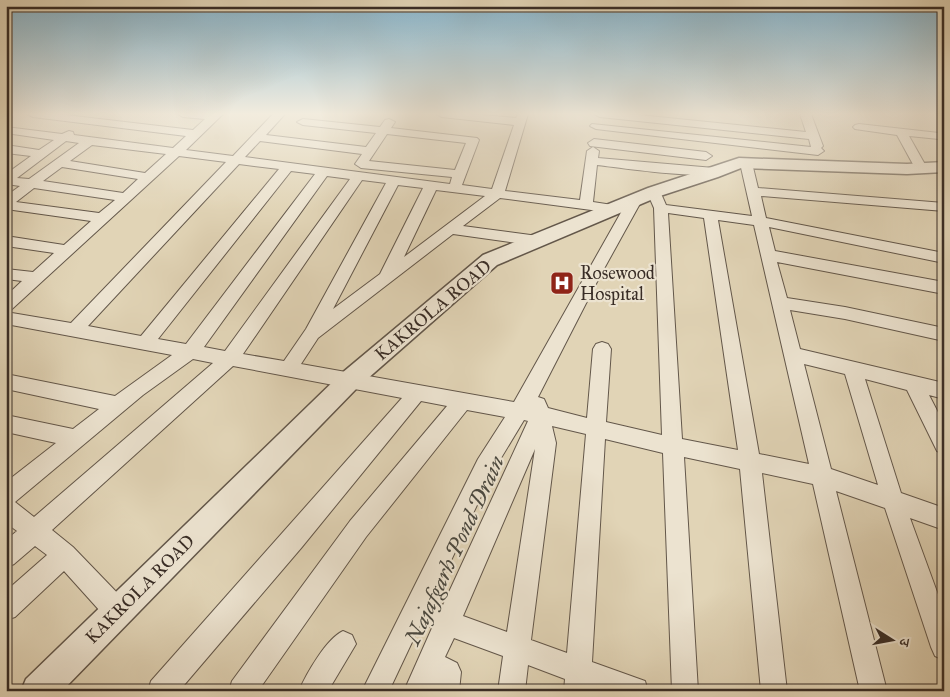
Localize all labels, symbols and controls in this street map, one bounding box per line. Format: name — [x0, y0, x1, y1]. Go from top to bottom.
street label: KAKROLA ROAD — [370, 255, 496, 365]
place label: Rosewood Hospital — [580, 262, 655, 305]
hospital icon: Rosewood Hospital — [549, 270, 575, 296]
water label: Najafgarh Pond Drain — [398, 451, 510, 651]
street label: KAKROLA ROAD — [81, 530, 199, 648]
north arrow — [868, 614, 918, 664]
text: उ — [895, 636, 913, 648]

